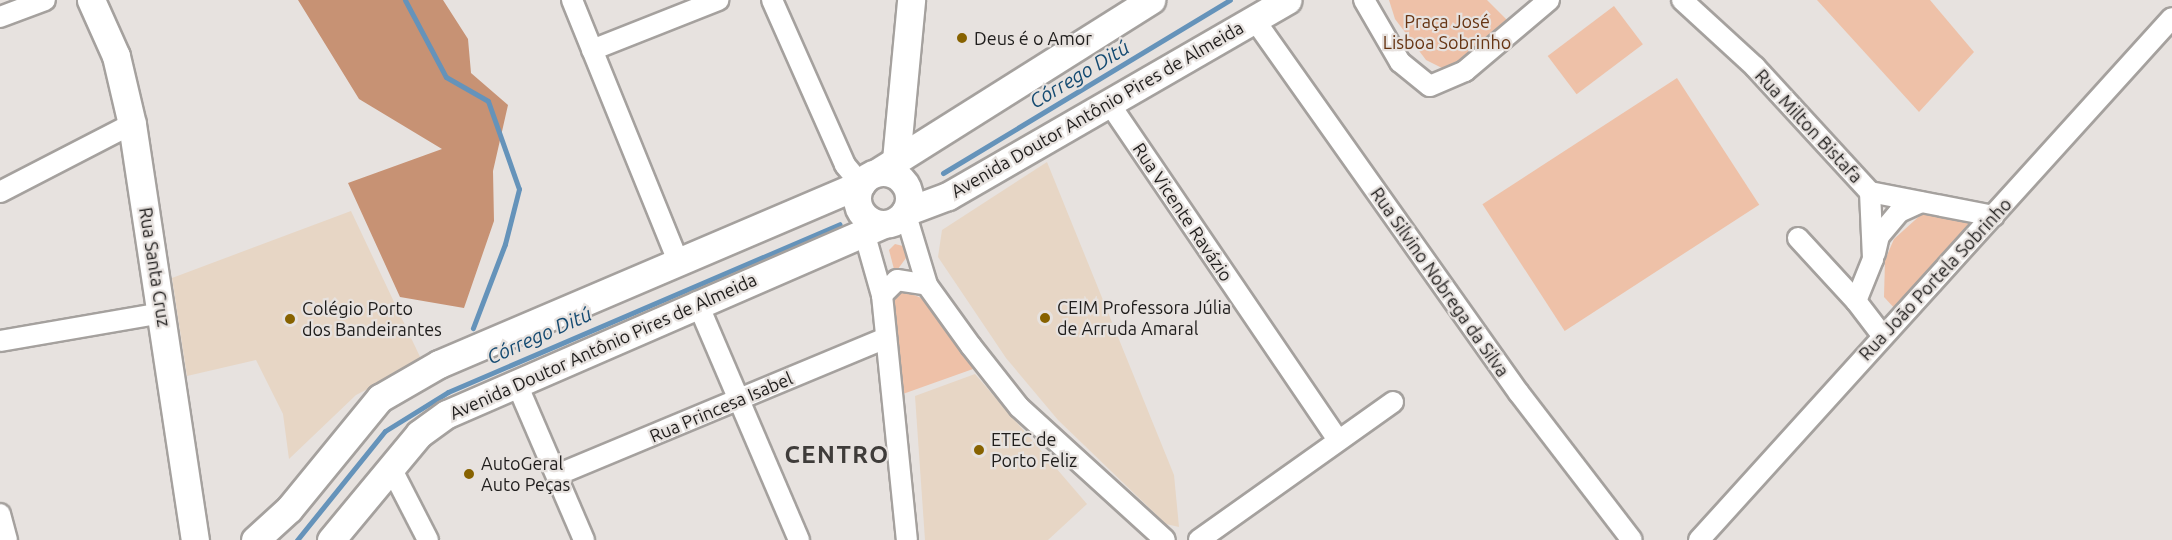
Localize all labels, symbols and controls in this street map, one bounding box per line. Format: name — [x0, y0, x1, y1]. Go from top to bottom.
park label: Praça José Lisboa Sobrinho — [1383, 11, 1511, 54]
street label: Avenida Doutor Antônio Pires de Almeida — [947, 16, 1247, 202]
place label: Deus é o Amor — [974, 27, 1092, 49]
marker: Deus é o Amor — [955, 31, 969, 45]
water label: Córrego Ditú — [1025, 35, 1133, 113]
street label: Rua Milton Bistafa — [1751, 65, 1867, 187]
street label: Rua Vicente Ravázio — [1129, 139, 1237, 285]
street label: Rua Silvino Nobrega da Silva — [1366, 183, 1514, 381]
street label: Rua João Portela Sobrinho — [1854, 193, 2016, 365]
street label: Rua Santa Cruz — [135, 206, 175, 328]
street label: Avenida Doutor Antônio Pires de Almeida — [446, 268, 760, 424]
place label: CEIM Professora Júlia de Arruda Amaral — [1057, 297, 1231, 340]
place label: Colégio Porto dos Bandeirantes — [302, 298, 442, 340]
water label: Córrego Ditú — [483, 301, 595, 369]
marker: CEIM Professora Júlia de Arruda Amaral — [1038, 311, 1052, 325]
marker: Colégio Porto dos Bandeirantes — [283, 312, 297, 326]
street label: Rua Princesa Isabel — [646, 367, 796, 447]
place label: ETEC de Porto Feliz — [991, 429, 1077, 472]
district label: CENTRO — [784, 441, 890, 469]
marker: ETEC de Porto Feliz — [972, 443, 986, 457]
place label: AutoGeral Auto Peças — [481, 453, 570, 496]
marker: AutoGeral Auto Peças — [462, 467, 476, 481]

